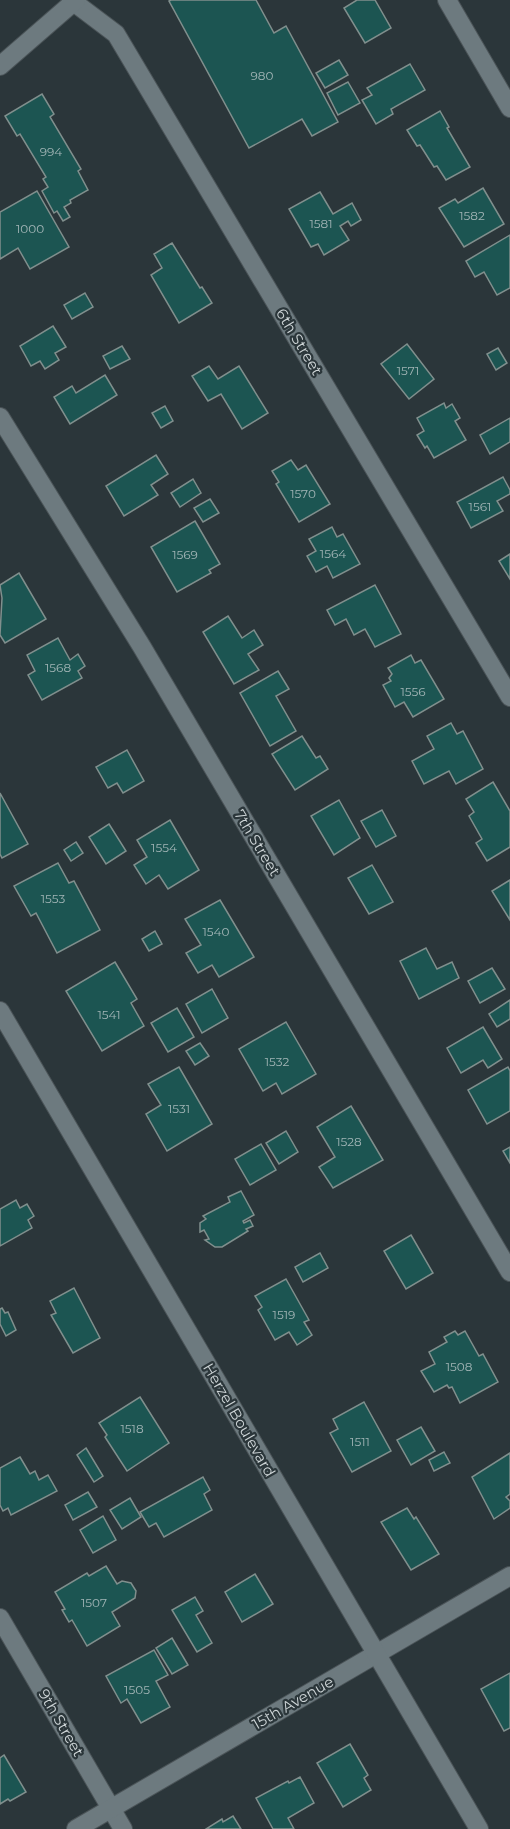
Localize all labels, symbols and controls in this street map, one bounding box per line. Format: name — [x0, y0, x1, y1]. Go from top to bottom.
house number: 980 — [251, 68, 274, 83]
house number: 994 — [40, 144, 62, 159]
house number: 1582 — [459, 208, 485, 223]
house number: 1581 — [309, 216, 333, 231]
house number: 1000 — [16, 221, 44, 236]
street label: 6th Street — [272, 305, 327, 379]
house number: 1571 — [397, 363, 419, 378]
house number: 1570 — [290, 486, 316, 501]
house number: 1561 — [469, 499, 491, 514]
house number: 1564 — [320, 546, 346, 561]
house number: 1569 — [172, 547, 198, 562]
house number: 1568 — [45, 660, 71, 675]
house number: 1556 — [400, 684, 426, 699]
street label: 7th Street — [230, 806, 285, 879]
house number: 1554 — [151, 840, 177, 855]
house number: 1553 — [41, 891, 66, 906]
house number: 1540 — [202, 924, 230, 939]
house number: 1541 — [97, 1007, 121, 1022]
house number: 1532 — [265, 1054, 289, 1069]
house number: 1531 — [168, 1101, 190, 1116]
house number: 1528 — [336, 1134, 362, 1149]
house number: 1519 — [273, 1307, 295, 1322]
street label: Herzel Boulevard — [199, 1359, 280, 1480]
house number: 1508 — [446, 1359, 473, 1374]
house number: 1518 — [120, 1421, 144, 1436]
house number: 1511 — [350, 1434, 370, 1449]
house number: 1507 — [81, 1595, 107, 1610]
street label: 15th Avenue — [249, 1672, 337, 1733]
house number: 1505 — [124, 1682, 150, 1697]
street label: 9th Street — [35, 1686, 88, 1760]

